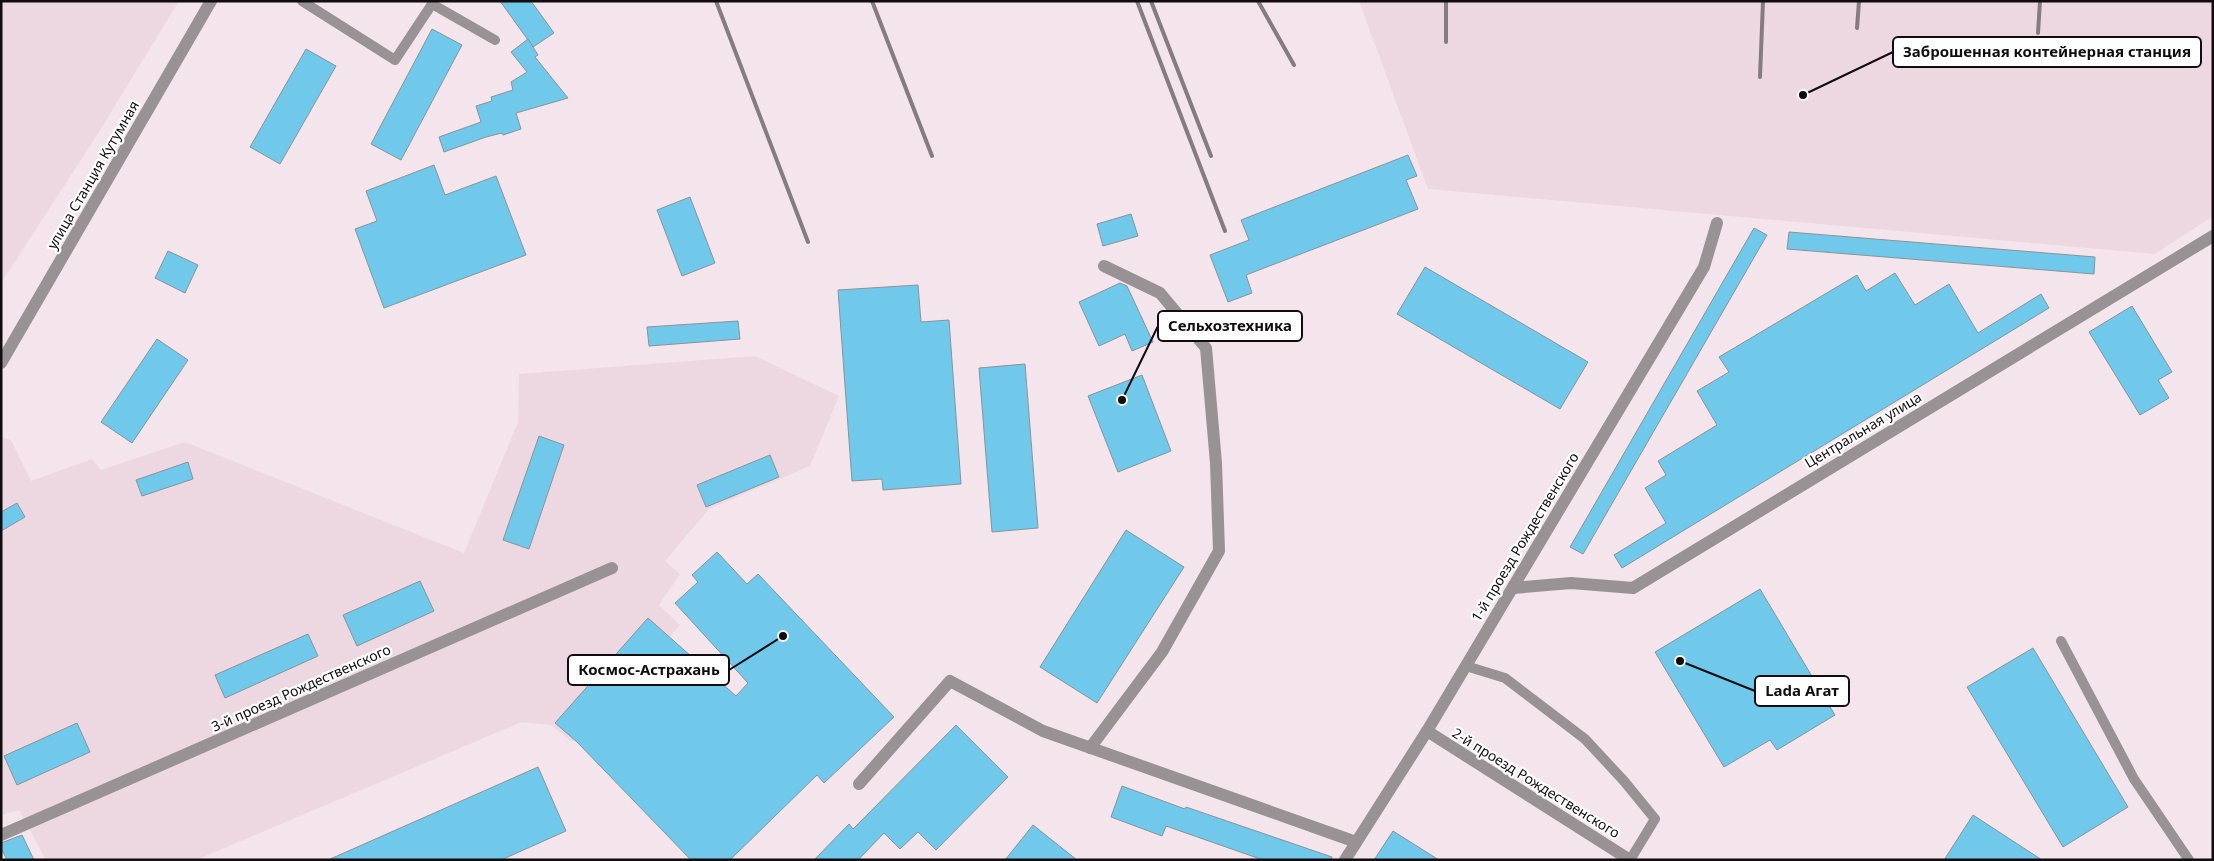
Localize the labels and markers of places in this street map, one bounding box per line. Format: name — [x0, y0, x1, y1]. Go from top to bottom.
callout: Заброшенная контейнерная станция — [1893, 37, 2201, 67]
callout: Сельхозтехника — [1158, 311, 1302, 341]
callout: Космос-Астрахань — [568, 655, 729, 685]
callout: Lada Агат — [1755, 676, 1849, 706]

